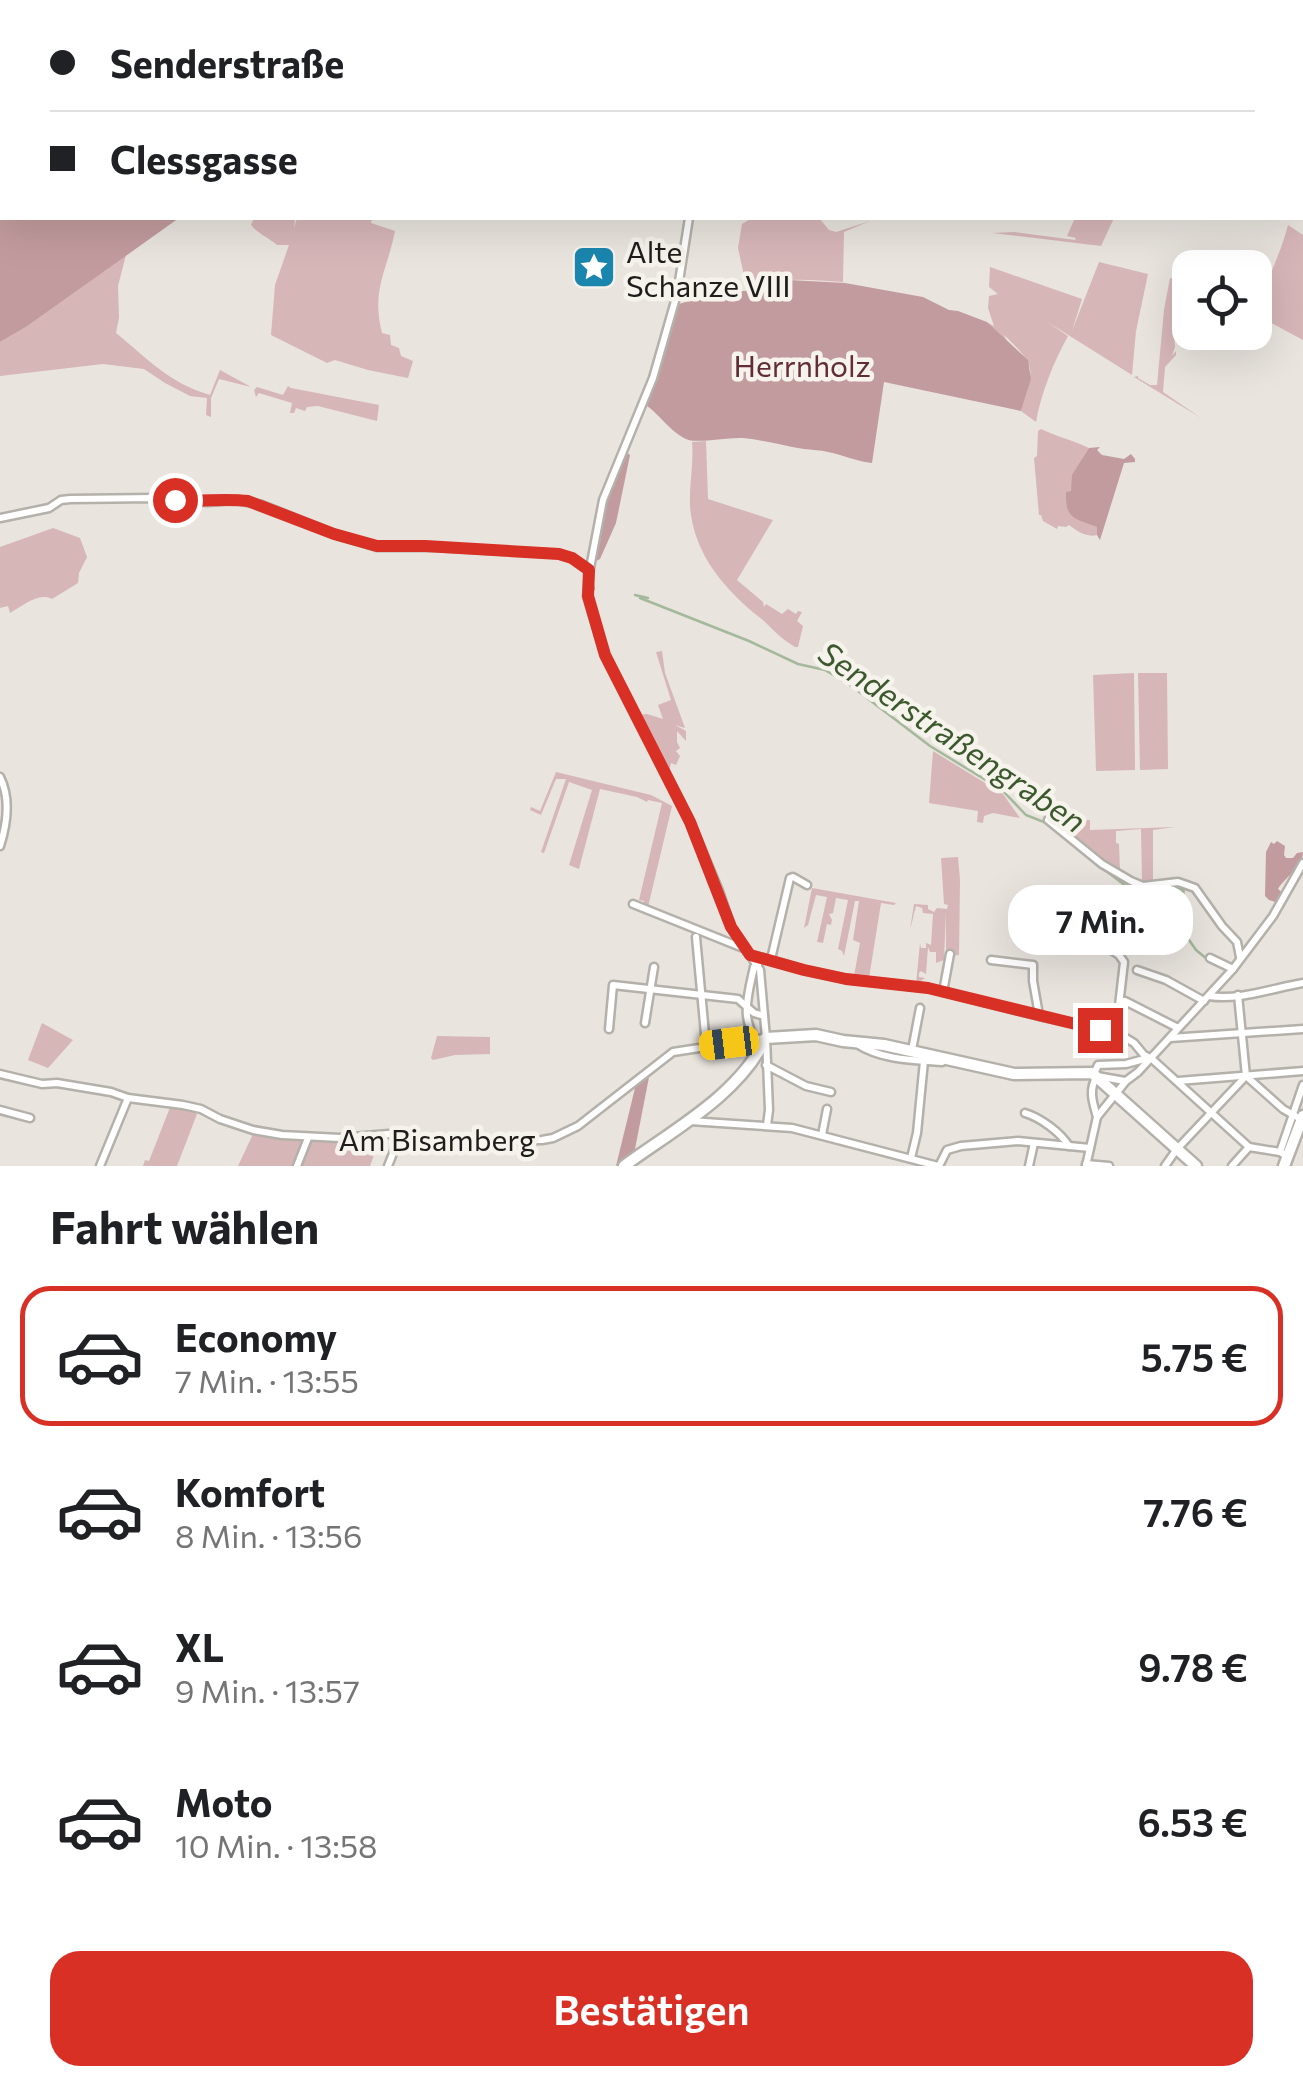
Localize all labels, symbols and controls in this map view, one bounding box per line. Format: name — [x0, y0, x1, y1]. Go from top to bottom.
text: Senderstraße — [110, 39, 344, 86]
text: Clessgasse — [110, 135, 298, 182]
place label: Alte Schanze VIII — [626, 232, 791, 303]
place icon: Alte Schanze VIII — [571, 244, 617, 290]
map controls — [1172, 250, 1272, 350]
button: locate — [1172, 250, 1272, 350]
park label: Herrnholz — [733, 346, 871, 383]
route start — [153, 478, 198, 523]
water label: Senderstraßengraben — [812, 632, 1094, 840]
callout: 7 Min. — [1008, 885, 1192, 955]
text: 7 Min. — [1056, 900, 1145, 940]
route end — [1078, 1008, 1123, 1053]
car — [697, 1024, 761, 1062]
street label: Am Bisamberg — [338, 1120, 536, 1157]
text: Fahrt wählen — [50, 1198, 319, 1253]
icon: car — [55, 1311, 145, 1401]
text: Economy — [175, 1313, 337, 1360]
text: 5.75 € — [1141, 1333, 1248, 1380]
text: 7 Min. · 13:55 — [175, 1360, 359, 1400]
icon: car — [55, 1466, 145, 1556]
text: Komfort — [175, 1468, 325, 1515]
text: 7.76 € — [1143, 1488, 1248, 1535]
text: 8 Min. · 13:56 — [175, 1515, 362, 1555]
icon: car — [55, 1621, 145, 1711]
text: XL — [175, 1623, 224, 1670]
text: 9.78 € — [1138, 1643, 1248, 1690]
text: 9 Min. · 13:57 — [175, 1670, 360, 1710]
icon: car — [55, 1776, 145, 1866]
text: Moto — [175, 1778, 273, 1825]
text: 6.53 € — [1138, 1798, 1248, 1845]
text: 10 Min. · 13:58 — [175, 1825, 378, 1865]
button: Bestätigen — [50, 1951, 1253, 2066]

